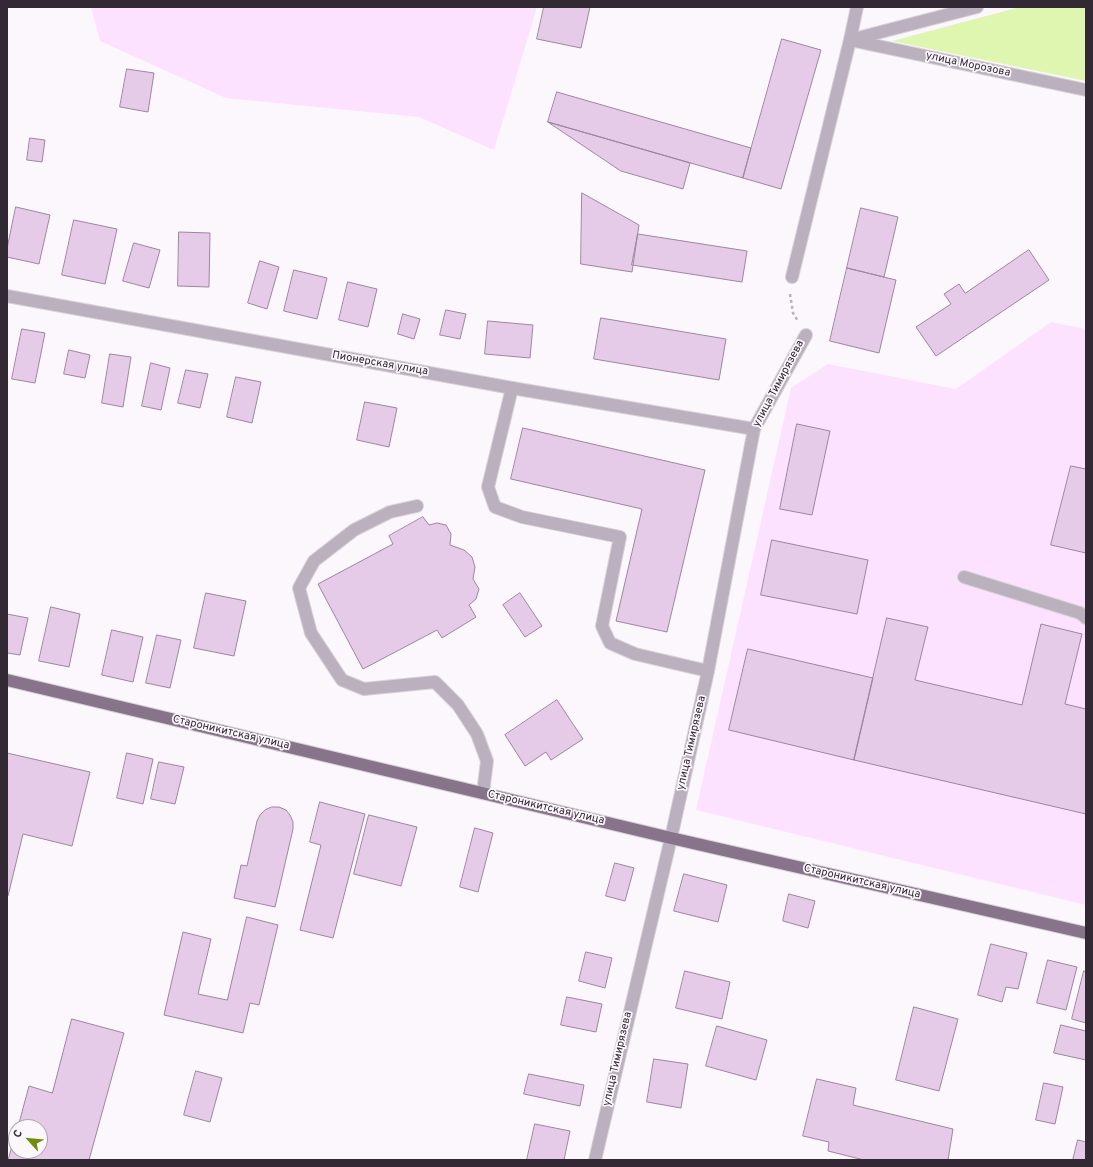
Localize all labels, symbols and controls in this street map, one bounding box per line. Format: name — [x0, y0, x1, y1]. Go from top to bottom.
street label: улица Морозова — [925, 50, 1011, 80]
street label: улица Тимирязева — [751, 338, 807, 430]
street label: Пионерская улица — [331, 349, 429, 379]
street label: улица Тимирязева — [675, 695, 709, 791]
street label: Староникитская улица — [171, 713, 291, 753]
street label: Староникитская улица — [486, 788, 606, 828]
street label: Староникитская улица — [802, 862, 922, 902]
street label: улица Тимирязева — [601, 1011, 635, 1107]
north arrow — [8, 1119, 48, 1159]
text: С — [10, 1128, 26, 1140]

